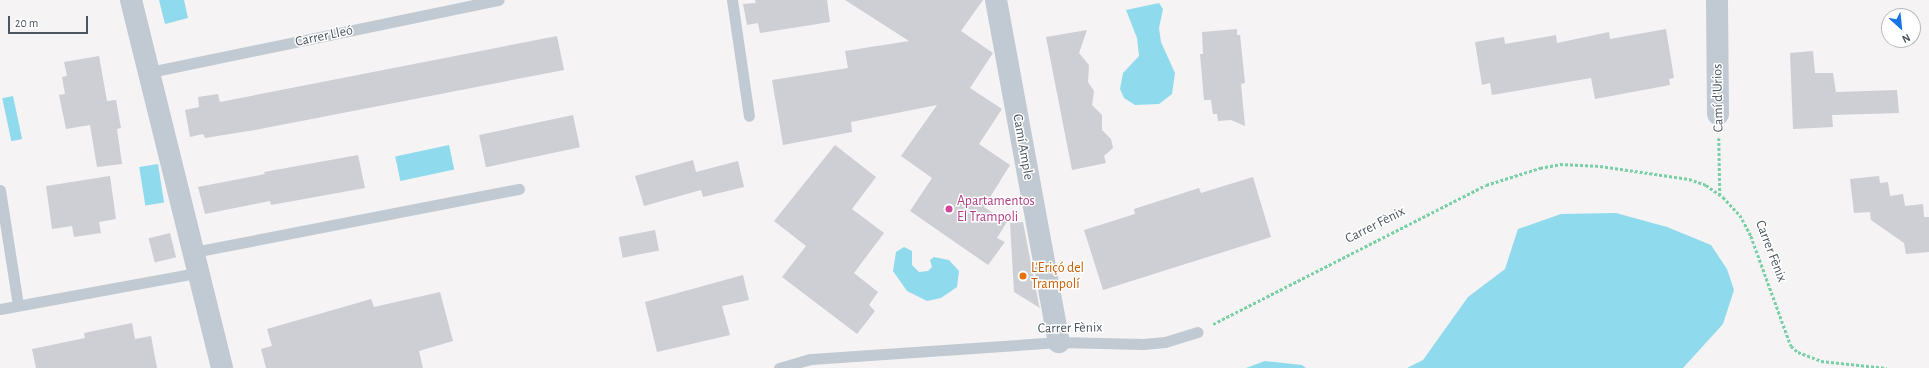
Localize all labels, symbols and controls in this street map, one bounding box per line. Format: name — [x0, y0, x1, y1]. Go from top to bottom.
scale bar — [10, 8, 90, 34]
north arrow — [1881, 8, 1921, 48]
text: 20 m — [15, 17, 38, 29]
street label: Carrer Lleó — [294, 22, 354, 50]
text: N — [1900, 32, 1912, 45]
street label: Camí d'Urios — [1709, 64, 1727, 132]
street label: Camí Ample — [1009, 113, 1037, 181]
place label: Apartamentos El Trampoli — [957, 193, 1035, 226]
street label: Carrer Fènix — [1342, 203, 1408, 247]
marker: Apartamentos El Trampoli — [944, 204, 954, 214]
street label: Carrer Fènix — [1752, 218, 1790, 284]
place label: L'Eriçó del Trampolí — [1031, 260, 1084, 292]
marker: L'Eriçó del Trampolí — [1018, 271, 1028, 281]
street label: Carrer Fènix — [1038, 319, 1102, 337]

